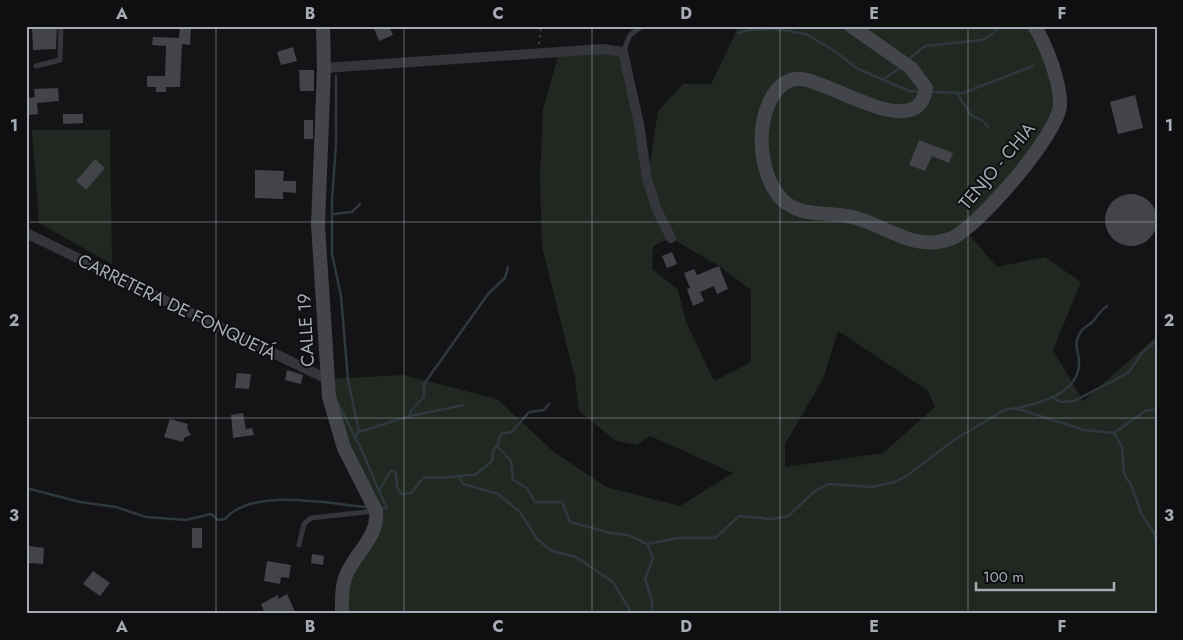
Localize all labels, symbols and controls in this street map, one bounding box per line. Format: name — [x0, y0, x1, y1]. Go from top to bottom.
text: A — [115, 2, 128, 25]
text: B — [305, 2, 315, 25]
text: C — [492, 2, 504, 25]
text: D — [680, 2, 692, 25]
text: E — [869, 2, 879, 25]
text: F — [1058, 2, 1066, 25]
text: 1 — [10, 114, 18, 137]
text: 1 — [1165, 114, 1173, 137]
street label: TENJO - CHIA — [953, 117, 1041, 215]
street label: CARRETERA DE FONQUETÁ — [73, 247, 281, 367]
street label: CALLE 19 — [291, 292, 321, 368]
text: 2 — [9, 309, 19, 332]
text: 2 — [1164, 309, 1174, 332]
text: 3 — [9, 504, 19, 527]
text: 3 — [1164, 504, 1174, 527]
scale bar — [976, 560, 1113, 592]
text: 100 m — [983, 566, 1024, 588]
text: A — [115, 615, 128, 638]
text: B — [305, 615, 315, 638]
text: C — [492, 615, 504, 638]
text: D — [680, 615, 692, 638]
text: E — [869, 615, 879, 638]
text: F — [1058, 615, 1066, 638]

